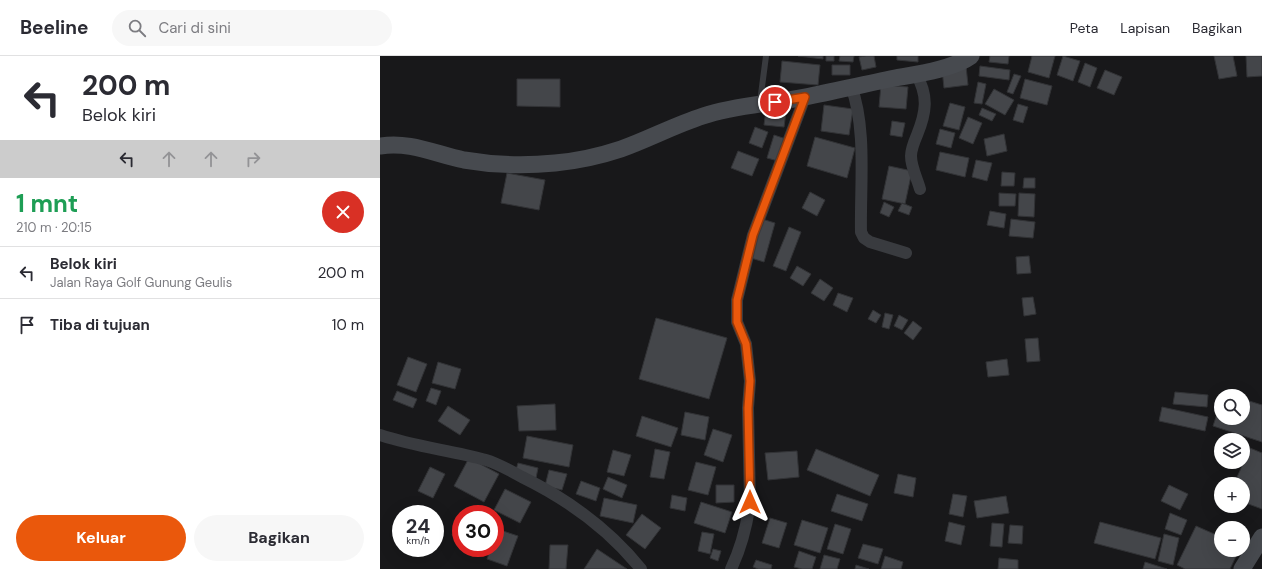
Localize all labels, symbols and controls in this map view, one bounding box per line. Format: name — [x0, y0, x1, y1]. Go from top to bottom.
search box — [112, 10, 392, 46]
text: Beeline — [20, 15, 88, 40]
icon: search — [126, 17, 148, 39]
text: Cari di sini — [158, 18, 231, 38]
text: Peta — [1070, 19, 1098, 37]
text: Lapisan — [1120, 19, 1170, 37]
text: Bagikan — [1192, 19, 1242, 37]
text: 200 m — [82, 67, 170, 104]
icon: left — [16, 72, 68, 124]
pin — [758, 85, 792, 119]
icon: arrive — [764, 91, 786, 113]
text: Belok kiri — [82, 103, 156, 127]
icon: left — [116, 148, 138, 170]
icon: ahead — [158, 148, 180, 170]
icon: ahead — [200, 148, 222, 170]
icon: right — [242, 148, 264, 170]
text: 1 mnt — [16, 188, 78, 219]
button: close — [322, 191, 364, 233]
text: 210 m · 20:15 — [16, 219, 92, 236]
text: Belok kiri — [50, 254, 117, 274]
icon: left — [16, 262, 38, 284]
text: 200 m — [318, 263, 364, 283]
text: Jalan Raya Golf Gunung Geulis — [50, 274, 232, 291]
icon: arrive — [16, 314, 38, 336]
text: Tiba di tujuan — [50, 315, 150, 335]
text: 10 m — [332, 315, 364, 335]
map controls — [1214, 389, 1250, 557]
button: search — [1214, 389, 1250, 425]
button: layers — [1214, 433, 1250, 469]
button: + — [1214, 477, 1250, 513]
position arrow — [729, 481, 771, 523]
speed limit sign: 30 — [452, 505, 504, 557]
text: 24 — [406, 513, 430, 539]
button: Keluar — [16, 515, 186, 561]
button: Bagikan — [194, 515, 364, 561]
button: − — [1214, 521, 1250, 557]
text: km/h — [406, 534, 430, 547]

